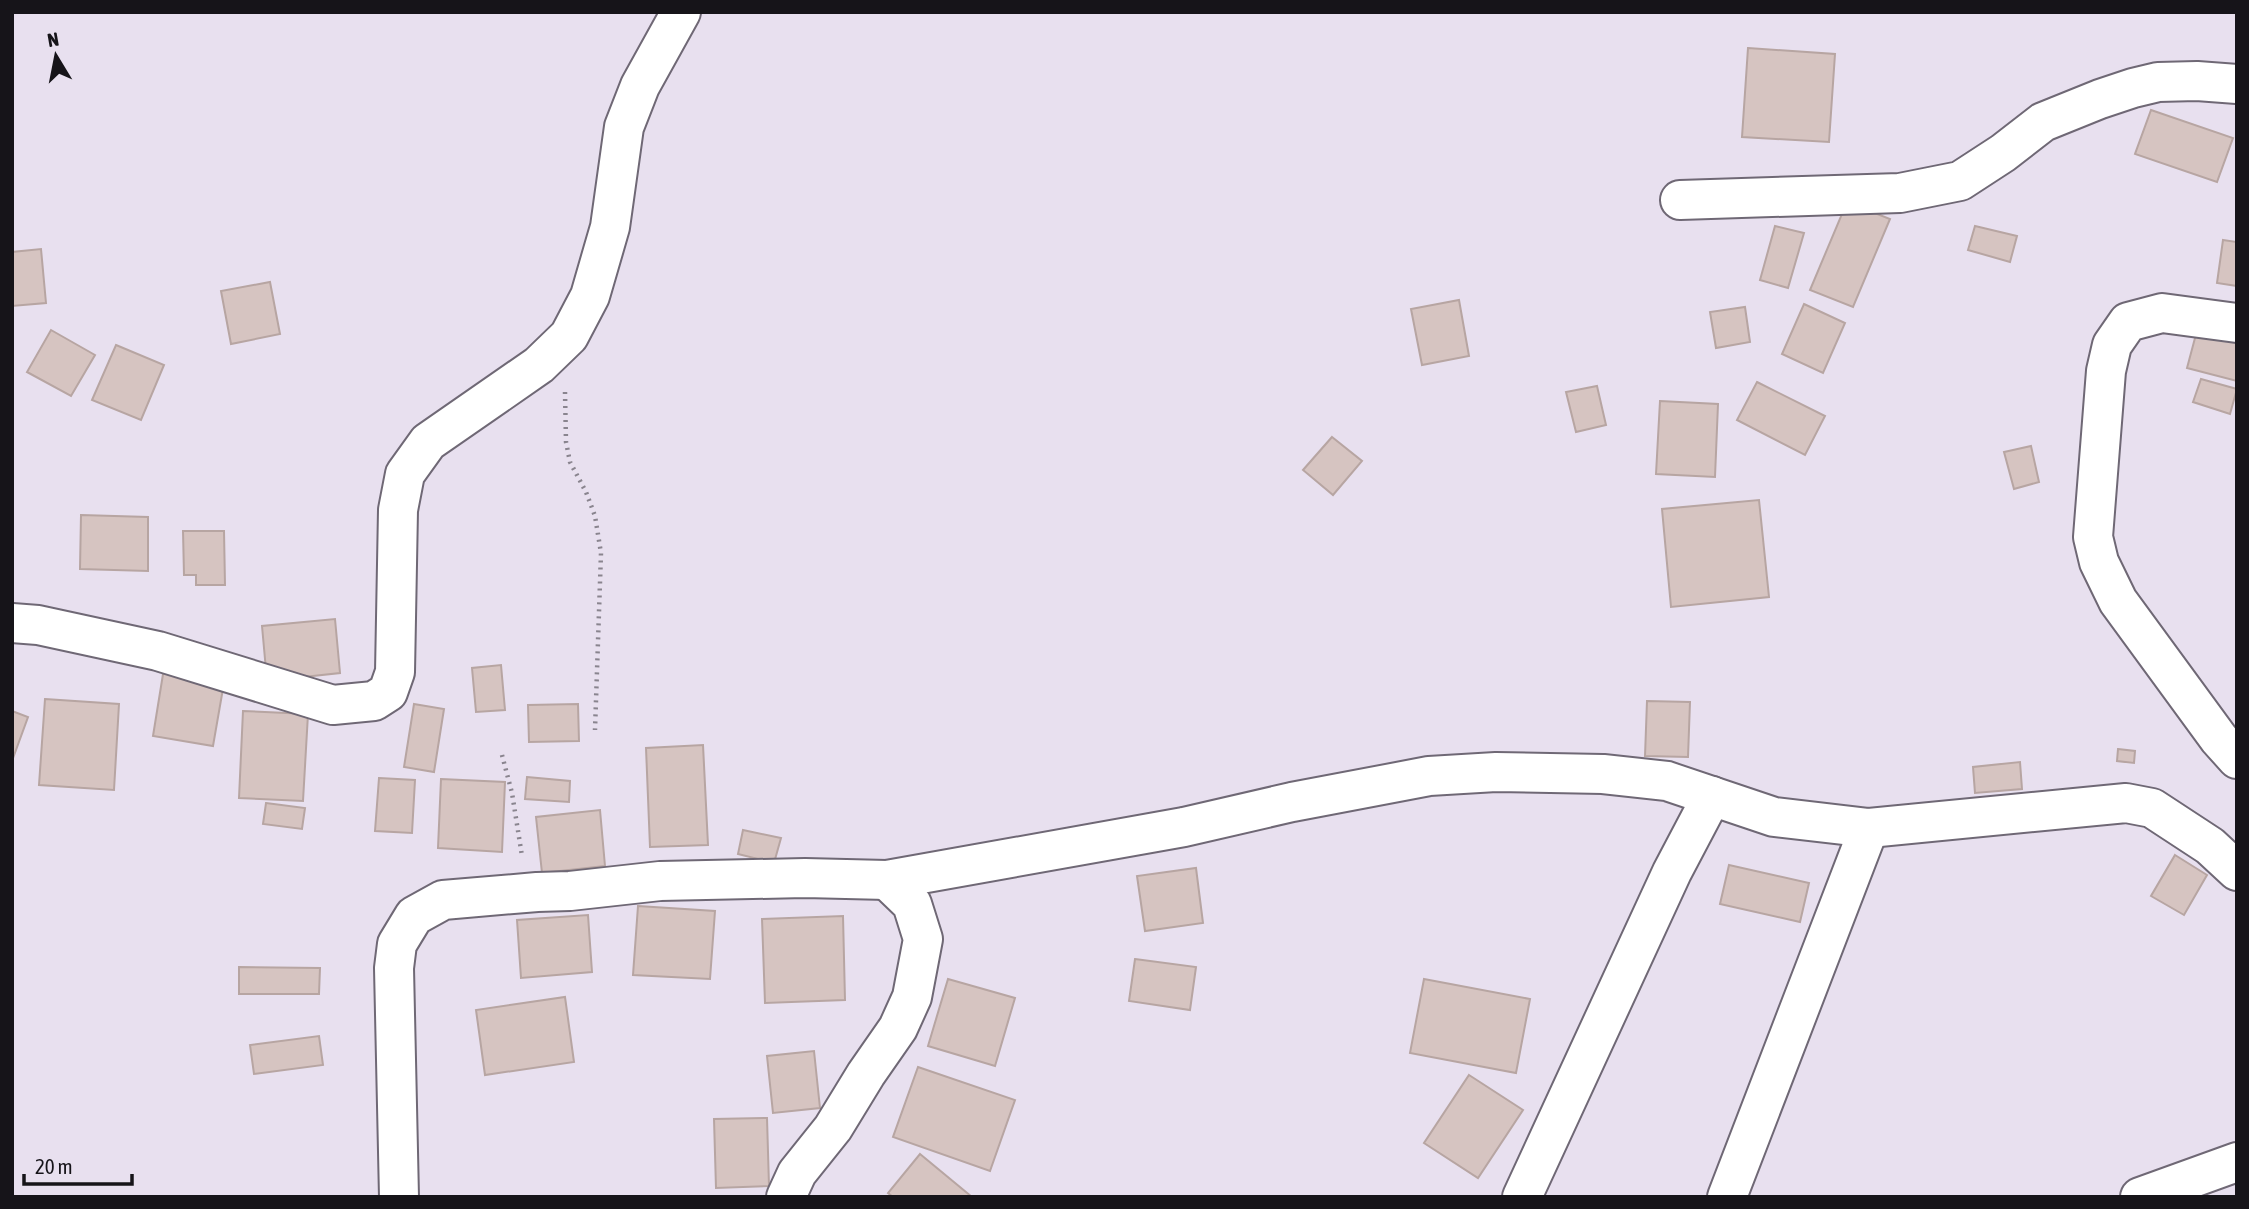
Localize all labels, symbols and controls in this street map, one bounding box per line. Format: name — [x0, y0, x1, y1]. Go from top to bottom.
north arrow — [21, 21, 91, 91]
text: N — [46, 27, 60, 51]
scale bar — [24, 1142, 133, 1186]
text: 20 m — [35, 1154, 73, 1178]

